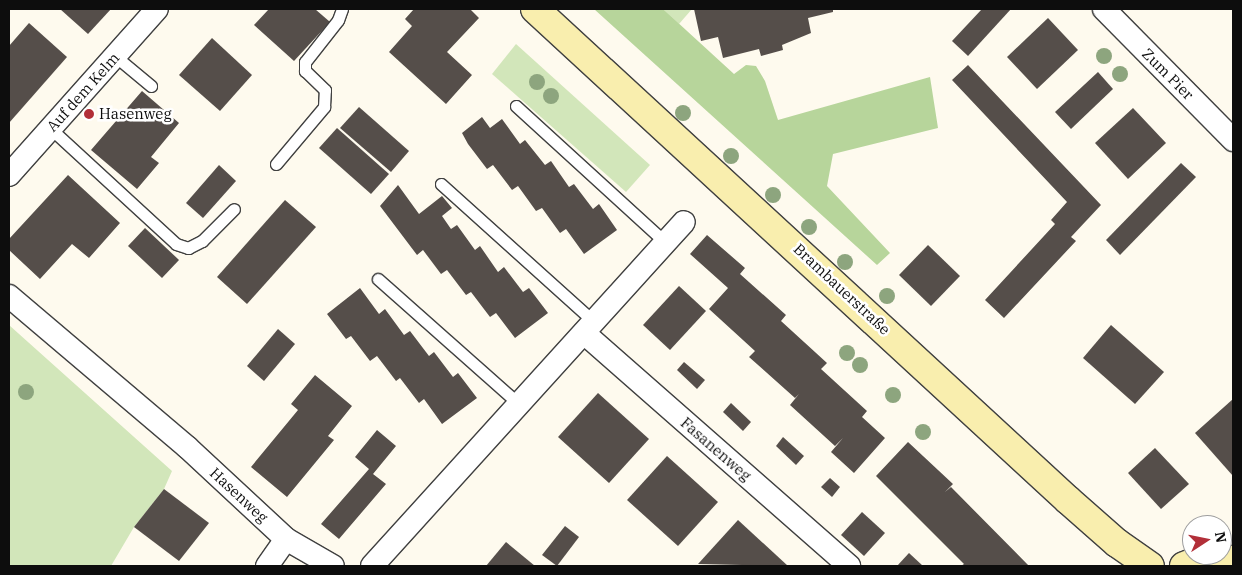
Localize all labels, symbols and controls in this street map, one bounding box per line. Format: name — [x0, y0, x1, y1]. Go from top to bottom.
street label: Zum Pier — [1139, 45, 1197, 103]
street label: Auf dem Kelm — [43, 49, 123, 135]
place label: Hasenweg — [99, 105, 172, 123]
marker: Hasenweg — [83, 108, 95, 120]
street label: Brambauerstraße — [790, 240, 894, 338]
street label: Fasanenweg — [677, 414, 755, 484]
street label: Hasenweg — [206, 464, 272, 526]
north arrow — [1182, 515, 1232, 565]
text: N — [1211, 530, 1231, 544]

